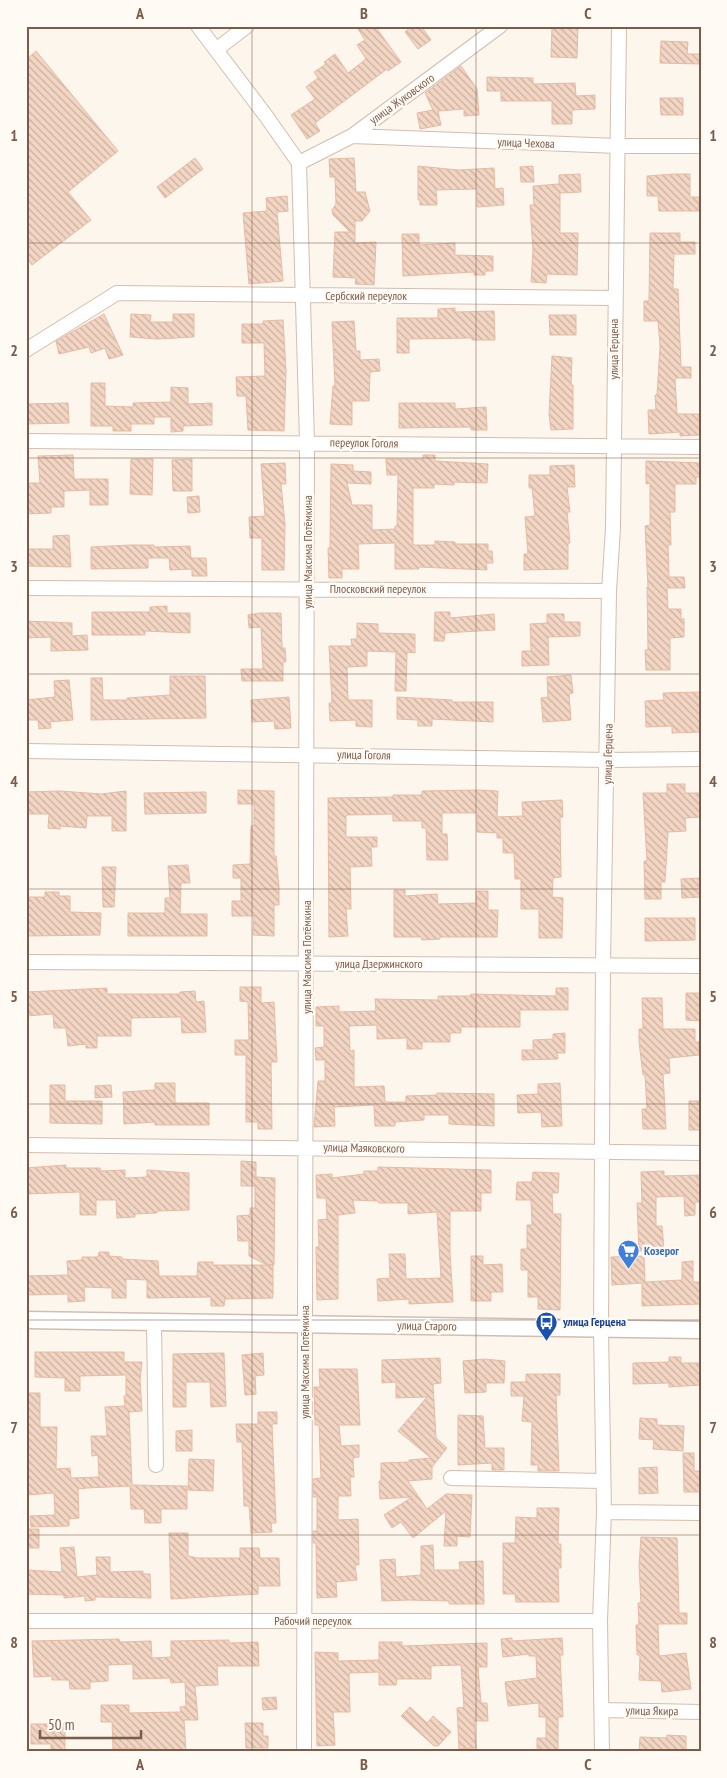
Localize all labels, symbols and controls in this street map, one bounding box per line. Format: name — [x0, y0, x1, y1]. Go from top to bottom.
text: A — [135, 3, 145, 23]
text: B — [360, 3, 368, 23]
text: C — [584, 3, 592, 23]
street label: улица Жуковского — [366, 70, 437, 127]
text: 1 — [10, 125, 18, 145]
text: 1 — [709, 125, 717, 145]
street label: улица Чехова — [497, 134, 555, 151]
street label: Сербский переулок — [325, 288, 407, 303]
street label: улица Герцена — [606, 318, 621, 379]
text: 2 — [10, 340, 18, 360]
text: 2 — [709, 340, 717, 360]
street label: переулок Гоголя — [330, 434, 399, 451]
street label: улица Максима Потёмкина — [300, 495, 315, 609]
text: 3 — [10, 556, 18, 576]
text: 3 — [709, 556, 717, 576]
street label: Плосковский переулок — [330, 581, 427, 596]
street label: улица Герцена — [599, 723, 616, 785]
street label: улица Гоголя — [337, 747, 391, 762]
text: 4 — [10, 771, 18, 791]
text: 4 — [709, 771, 717, 791]
street label: улица Максима Потёмкина — [299, 900, 314, 1014]
street label: улица Дзержинского — [335, 956, 423, 971]
text: 5 — [10, 986, 18, 1006]
text: 5 — [709, 986, 717, 1006]
street label: улица Маяковского — [323, 1139, 405, 1156]
text: 6 — [10, 1202, 18, 1222]
text: 6 — [709, 1202, 717, 1222]
supermarket icon: Козерог — [616, 1239, 640, 1270]
place label: Козерог — [644, 1243, 679, 1258]
street label: улица Максима Потёмкина — [297, 1305, 312, 1419]
bus stop icon: улица Герцена — [535, 1310, 559, 1341]
place label: улица Герцена — [562, 1314, 626, 1329]
street label: улица Старого — [397, 1317, 457, 1334]
text: 7 — [10, 1417, 18, 1437]
text: 7 — [709, 1417, 717, 1437]
street label: Рабочий переулок — [274, 1613, 352, 1628]
text: 8 — [10, 1632, 18, 1652]
text: 8 — [709, 1632, 717, 1652]
street label: улица Якира — [626, 1703, 679, 1718]
scale bar — [40, 1708, 141, 1740]
text: 50 m — [48, 1715, 74, 1734]
text: A — [135, 1754, 145, 1774]
text: B — [360, 1754, 368, 1774]
text: C — [584, 1754, 592, 1774]

